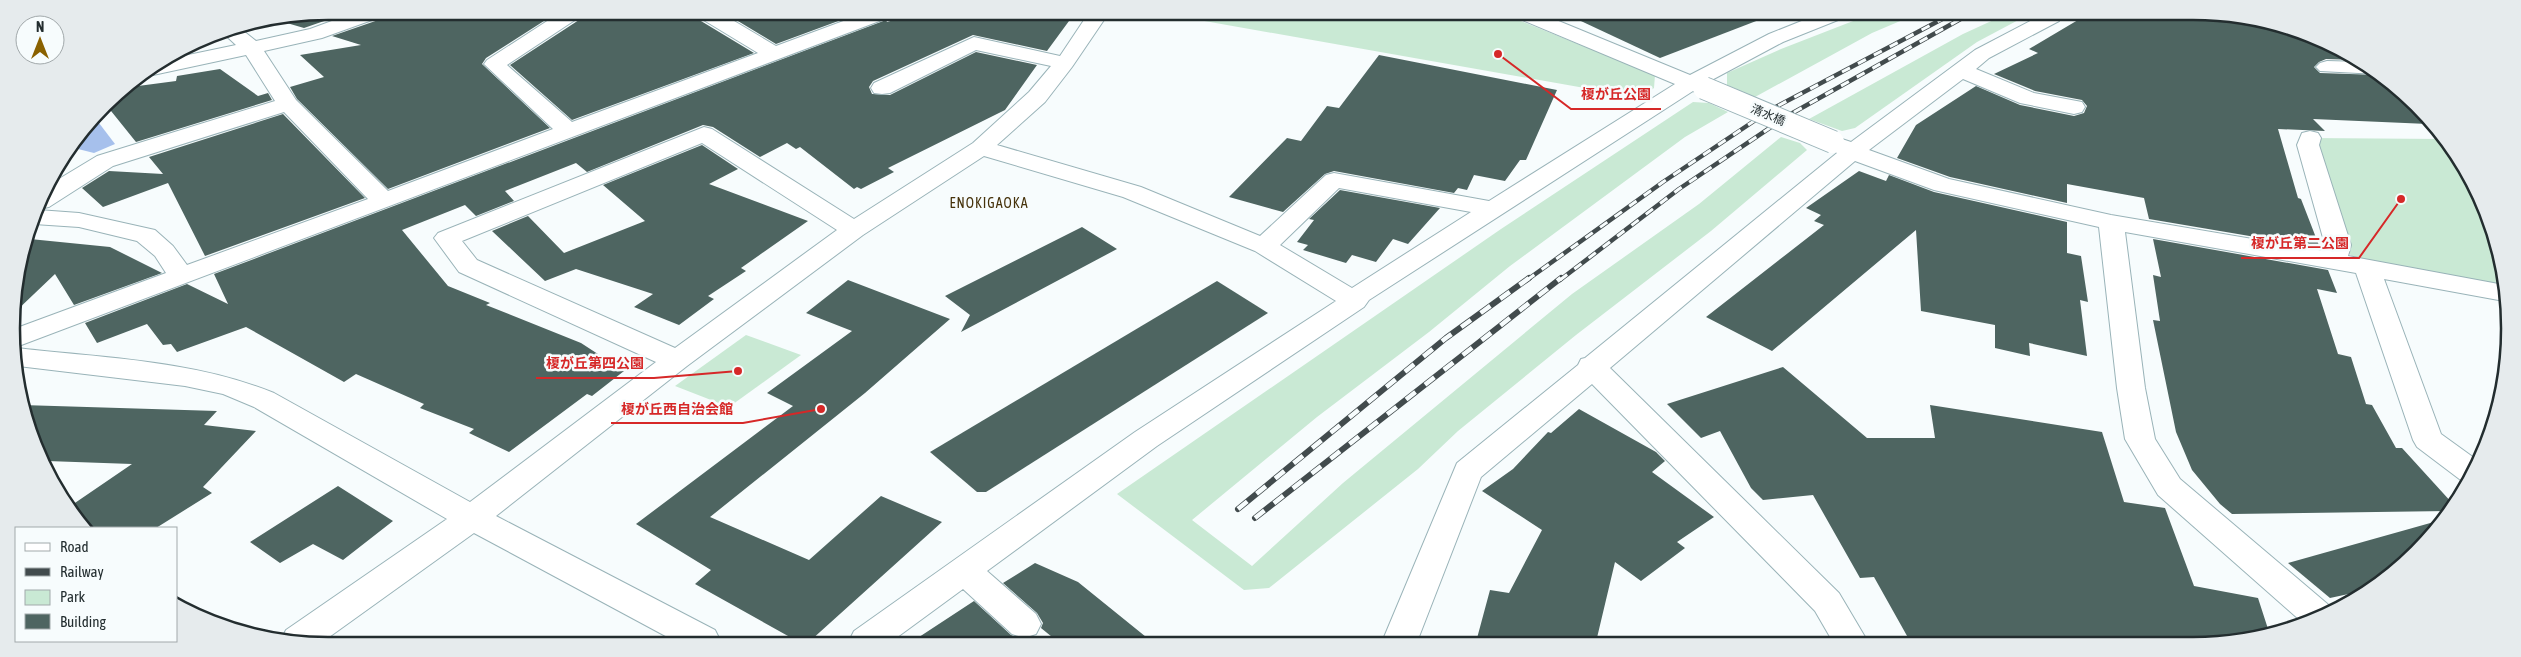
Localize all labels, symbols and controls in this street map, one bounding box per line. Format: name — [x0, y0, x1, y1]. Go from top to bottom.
north arrow — [15, 15, 65, 65]
text: N — [36, 19, 44, 35]
callout: 榎が丘公園 — [1571, 80, 1661, 109]
text: 榎が丘公園 — [1581, 86, 1651, 102]
street label: 清水橋 — [1749, 102, 1787, 128]
district label: ENOKIGAOKA — [949, 195, 1029, 211]
callout: 榎が丘第二公園 — [2241, 229, 2359, 258]
text: 榎が丘第二公園 — [2251, 235, 2349, 251]
callout: 榎が丘第四公園 — [536, 349, 654, 378]
text: 榎が丘第四公園 — [546, 355, 644, 371]
callout: 榎が丘西自治会館 — [611, 394, 743, 423]
text: 榎が丘西自治会館 — [621, 401, 733, 417]
legend — [15, 527, 178, 642]
text: Road — [60, 538, 89, 555]
text: Railway — [60, 563, 104, 580]
text: Park — [60, 588, 85, 605]
text: Building — [60, 613, 106, 630]

